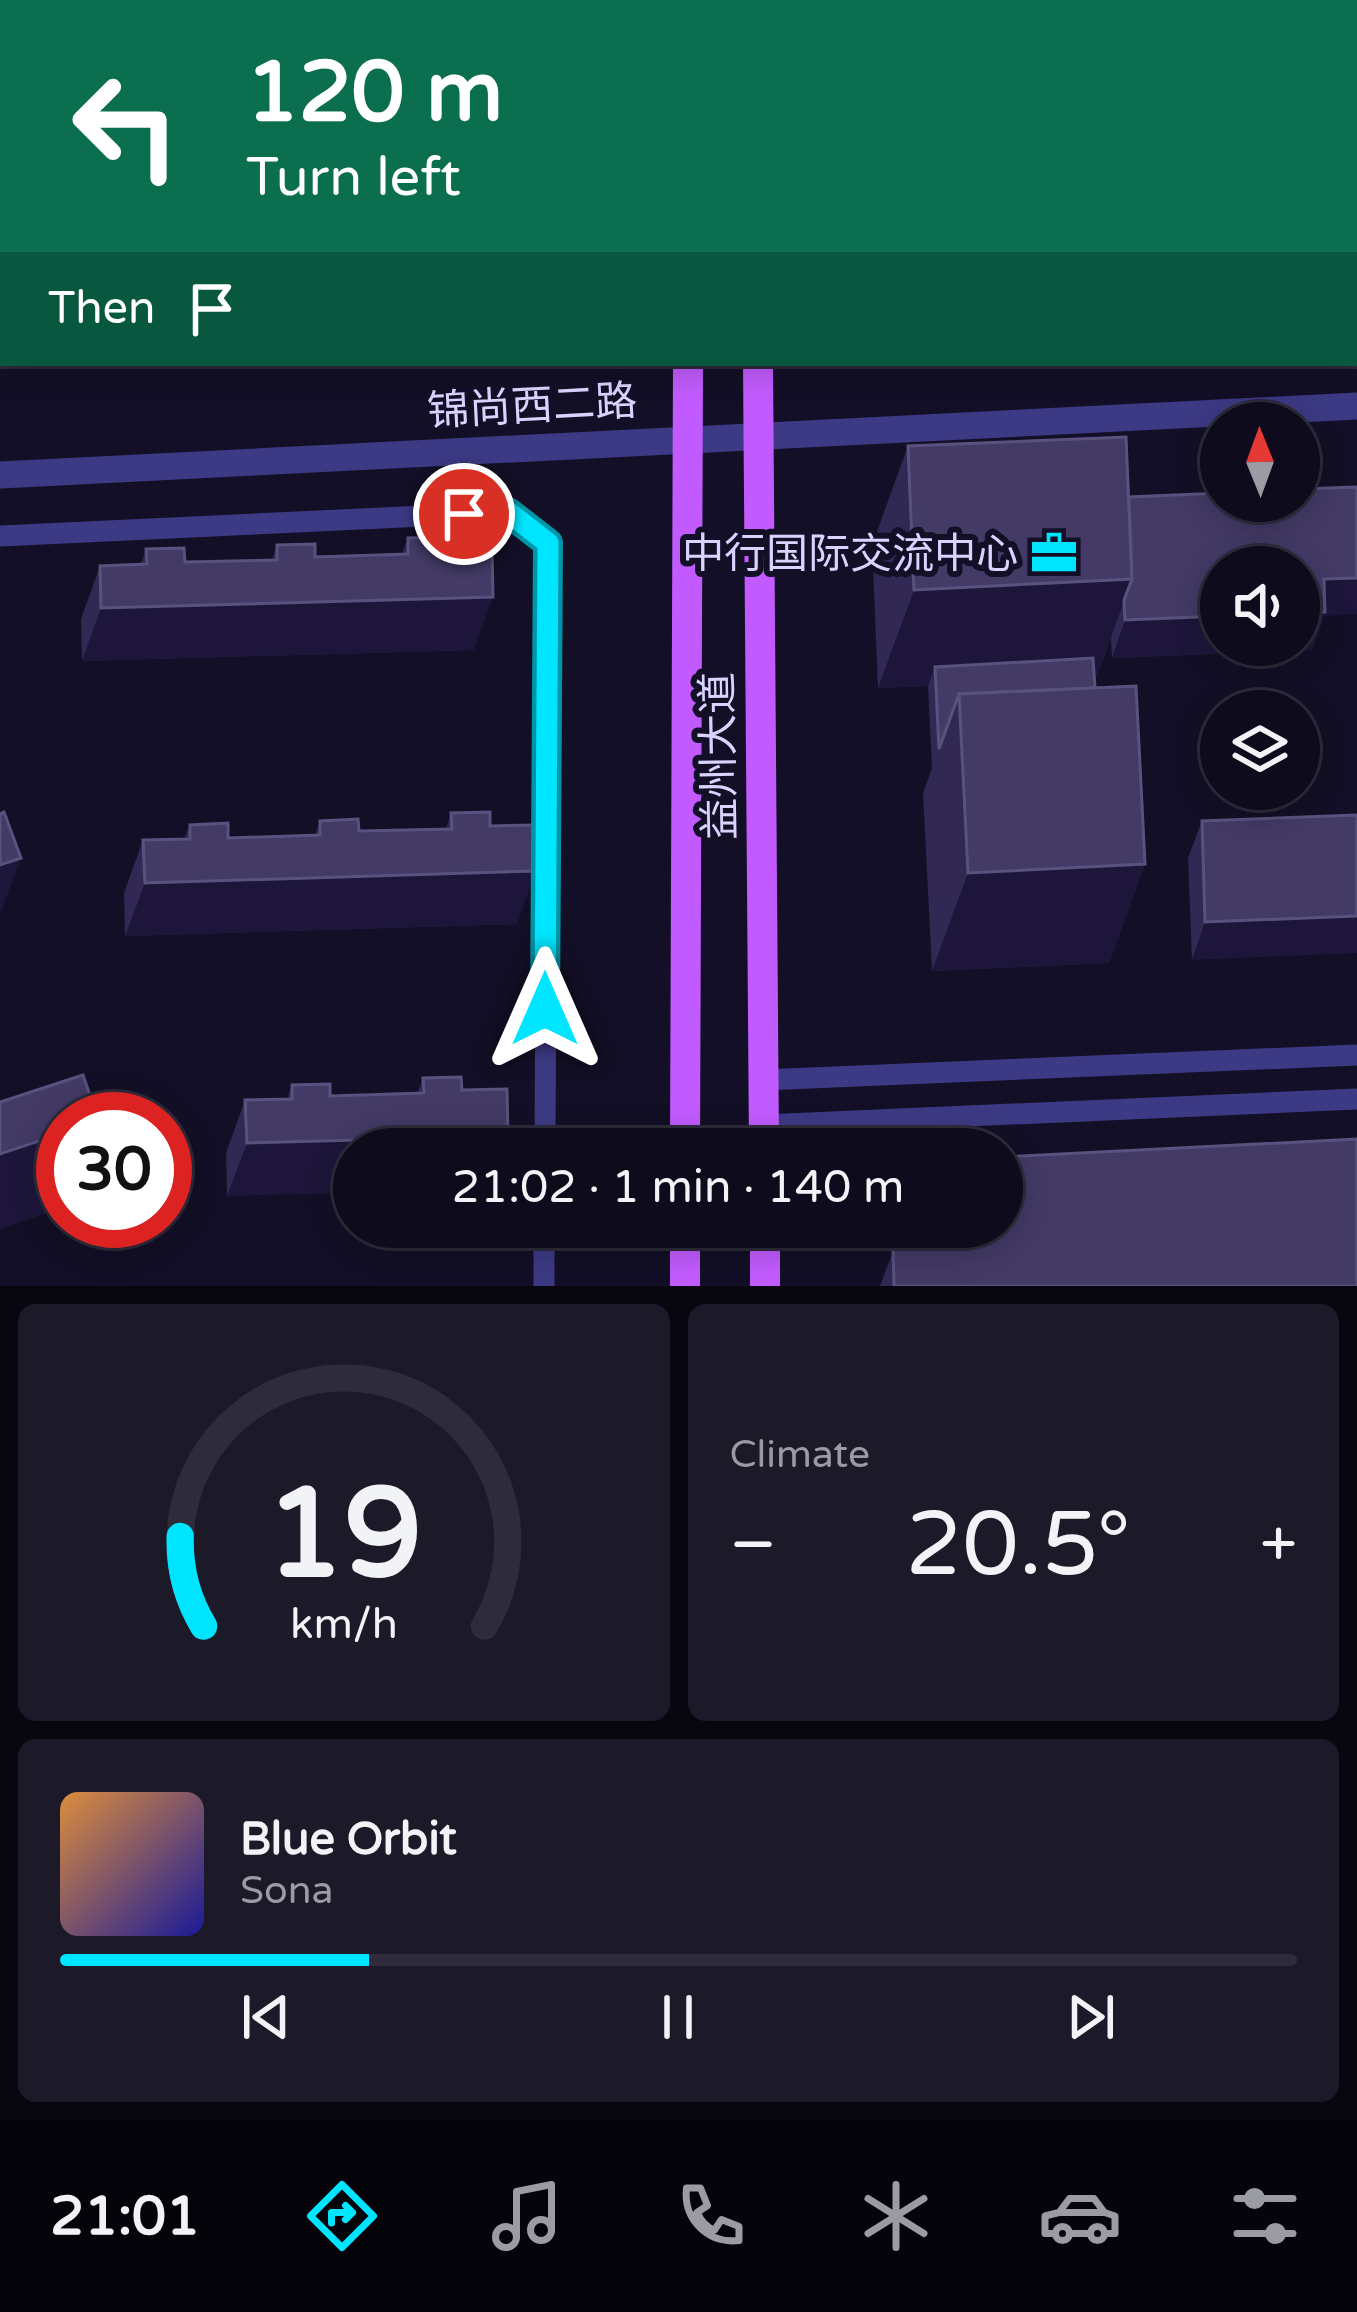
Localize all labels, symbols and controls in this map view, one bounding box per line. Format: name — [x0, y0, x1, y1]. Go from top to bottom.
text: 120 m — [246, 43, 503, 144]
icon: left — [48, 48, 204, 204]
text: Turn left — [246, 145, 461, 210]
icon: arrive — [179, 276, 245, 342]
text: Then — [48, 282, 155, 336]
street label: 锦尚西二路 — [426, 376, 638, 437]
north arrow — [1200, 402, 1320, 522]
map controls — [1200, 402, 1320, 810]
pin — [413, 463, 515, 565]
icon: arrive — [431, 481, 497, 547]
office icon: 中行国际交流中心 — [1029, 528, 1079, 578]
place label: 中行国际交流中心 — [682, 529, 1018, 580]
button: sound — [1200, 546, 1320, 666]
street label: 益州大道 — [693, 672, 746, 840]
button: layers — [1200, 690, 1320, 810]
position arrow — [482, 946, 608, 1072]
speed limit sign: 30 — [36, 1092, 192, 1248]
text: 21:02 · 1 min · 140 m — [452, 1161, 904, 1215]
text: Climate — [730, 1431, 870, 1478]
text: 19 — [265, 1460, 422, 1611]
text: 20.5° — [906, 1491, 1131, 1600]
text: − — [730, 1505, 777, 1585]
text: + — [1260, 1505, 1297, 1585]
text: km/h — [290, 1598, 398, 1649]
text: Blue Orbit — [240, 1813, 457, 1867]
text: Sona — [240, 1867, 333, 1914]
icon: previous — [233, 1984, 299, 2050]
icon: pause — [645, 1984, 711, 2050]
icon: next — [1058, 1984, 1124, 2050]
icon: directions — [300, 2174, 384, 2258]
icon: music — [485, 2174, 569, 2258]
icon: phone — [669, 2174, 753, 2258]
icon: climate — [854, 2174, 938, 2258]
icon: car — [1038, 2174, 1122, 2258]
icon: filters — [1223, 2174, 1307, 2258]
text: 21:01 — [50, 2184, 200, 2249]

